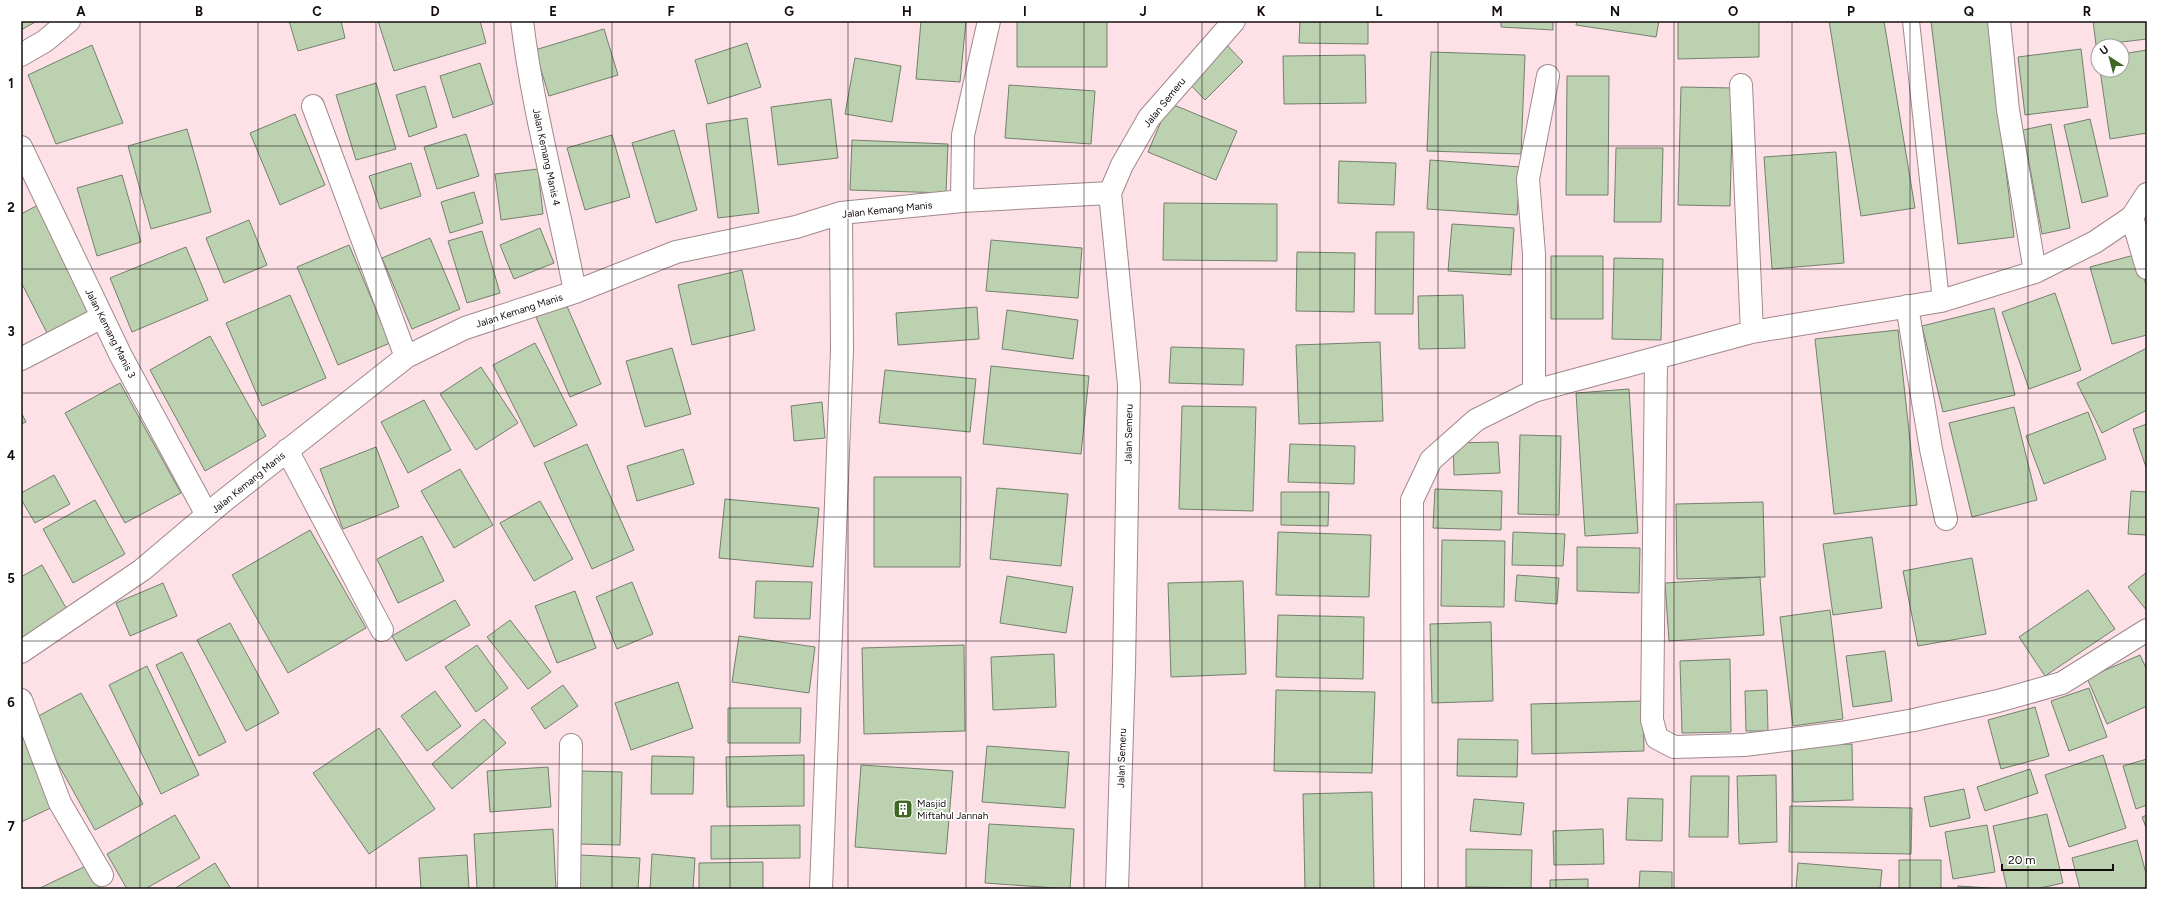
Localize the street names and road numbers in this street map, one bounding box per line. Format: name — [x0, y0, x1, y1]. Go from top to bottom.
street label: Jalan Semeru — [1140, 75, 1188, 130]
street label: Jalan Kemang Manis 4 — [530, 107, 563, 207]
street label: Jalan Kemang Manis — [841, 198, 933, 221]
street label: Jalan Kemang Manis 3 — [82, 286, 139, 380]
street label: Jalan Kemang Manis — [474, 290, 565, 331]
street label: Jalan Semeru — [1121, 404, 1136, 464]
street label: Jalan Kemang Manis — [209, 449, 288, 516]
street label: Jalan Semeru — [1114, 728, 1129, 788]

